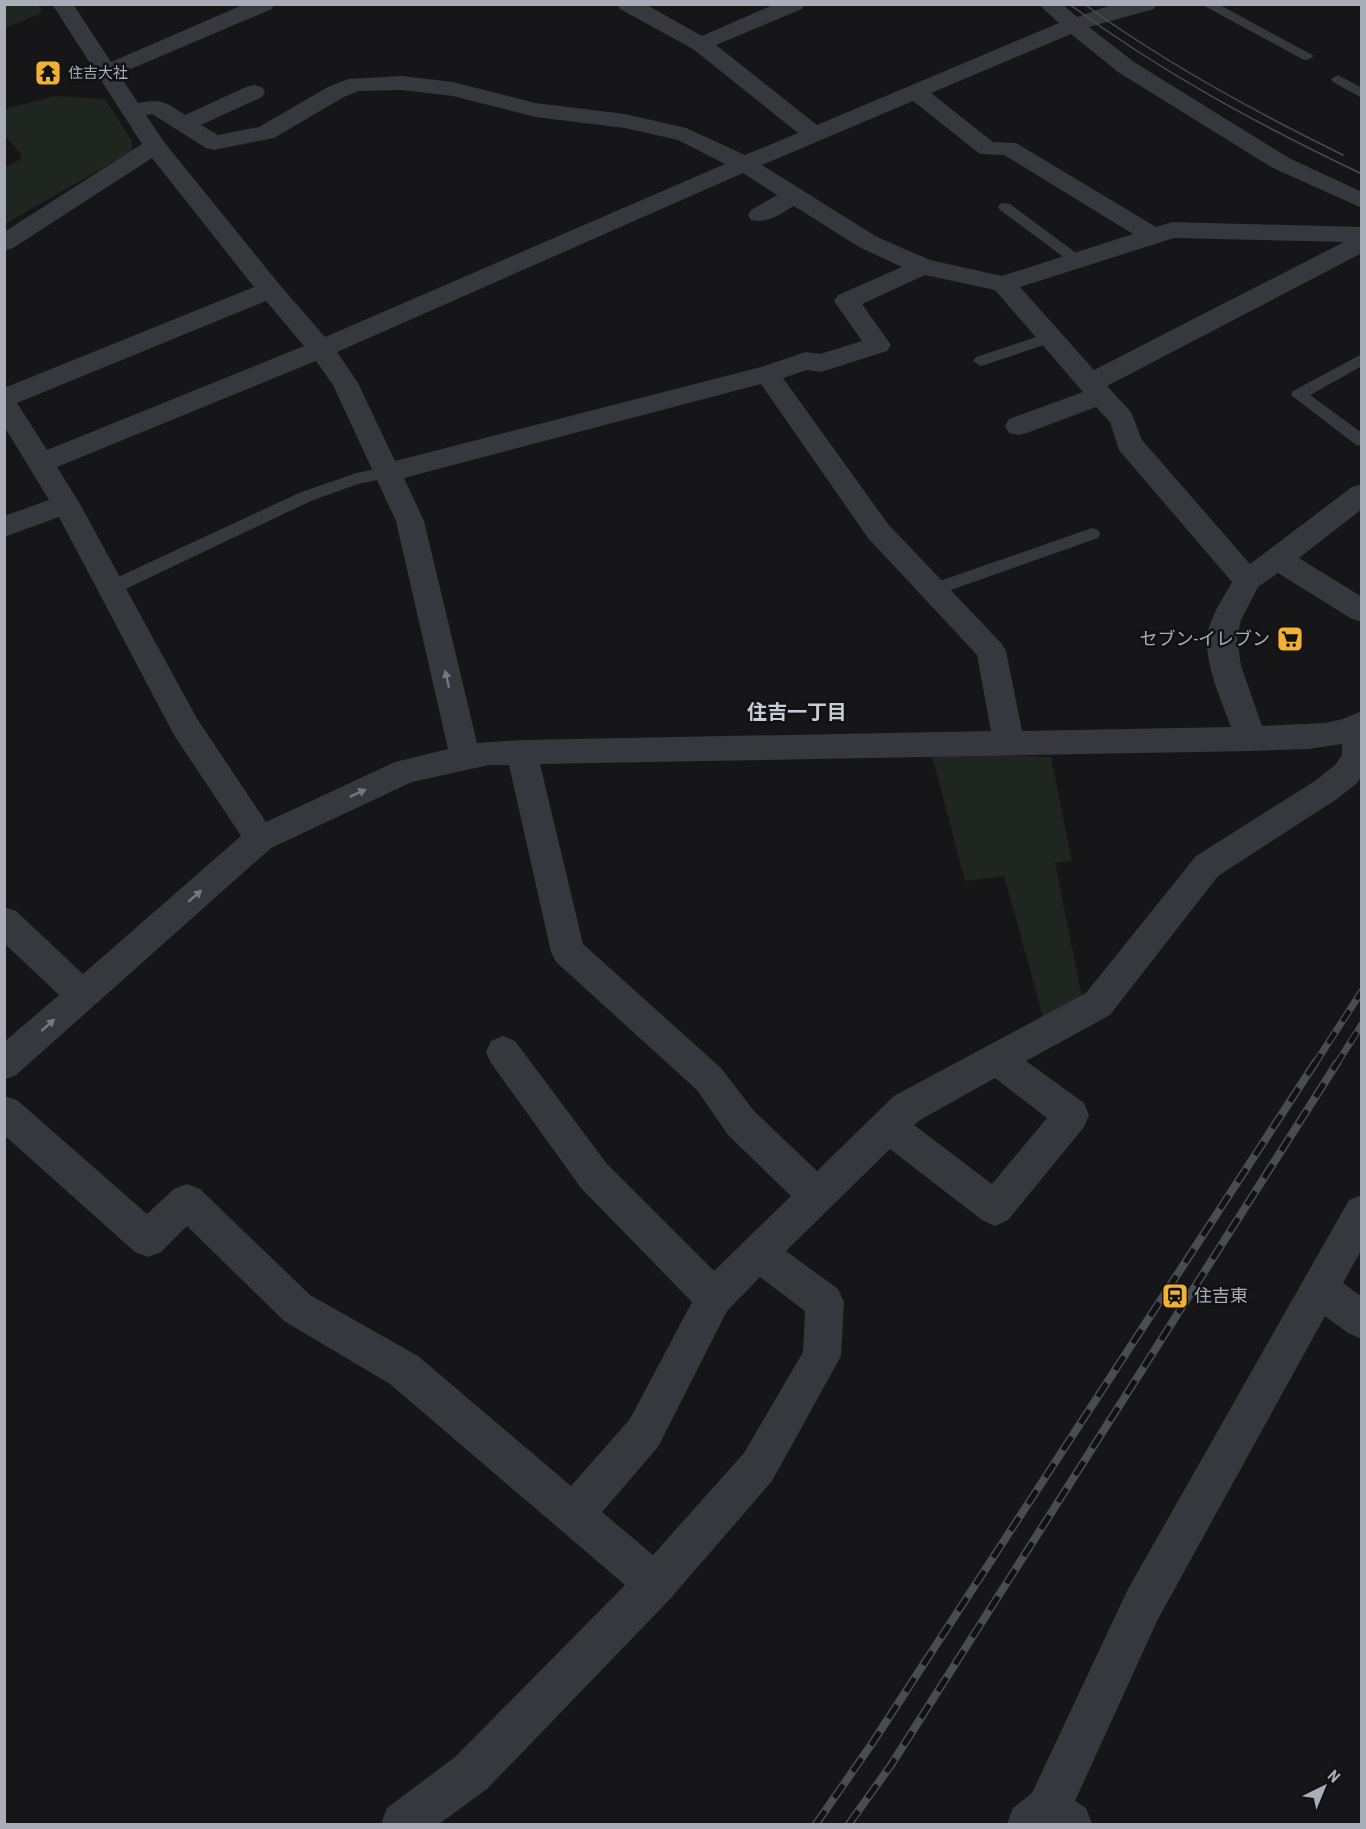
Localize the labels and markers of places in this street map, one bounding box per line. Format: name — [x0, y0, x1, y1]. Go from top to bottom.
temple icon: 住吉大社 — [33, 58, 63, 88]
place label: 住吉大社 — [68, 64, 128, 82]
supermarket icon: セブン-イレブン — [1275, 624, 1305, 654]
place label: セブン-イレブン — [1140, 628, 1270, 649]
station icon: 住吉東 — [1160, 1281, 1190, 1311]
place label: 住吉東 — [1194, 1285, 1248, 1306]

